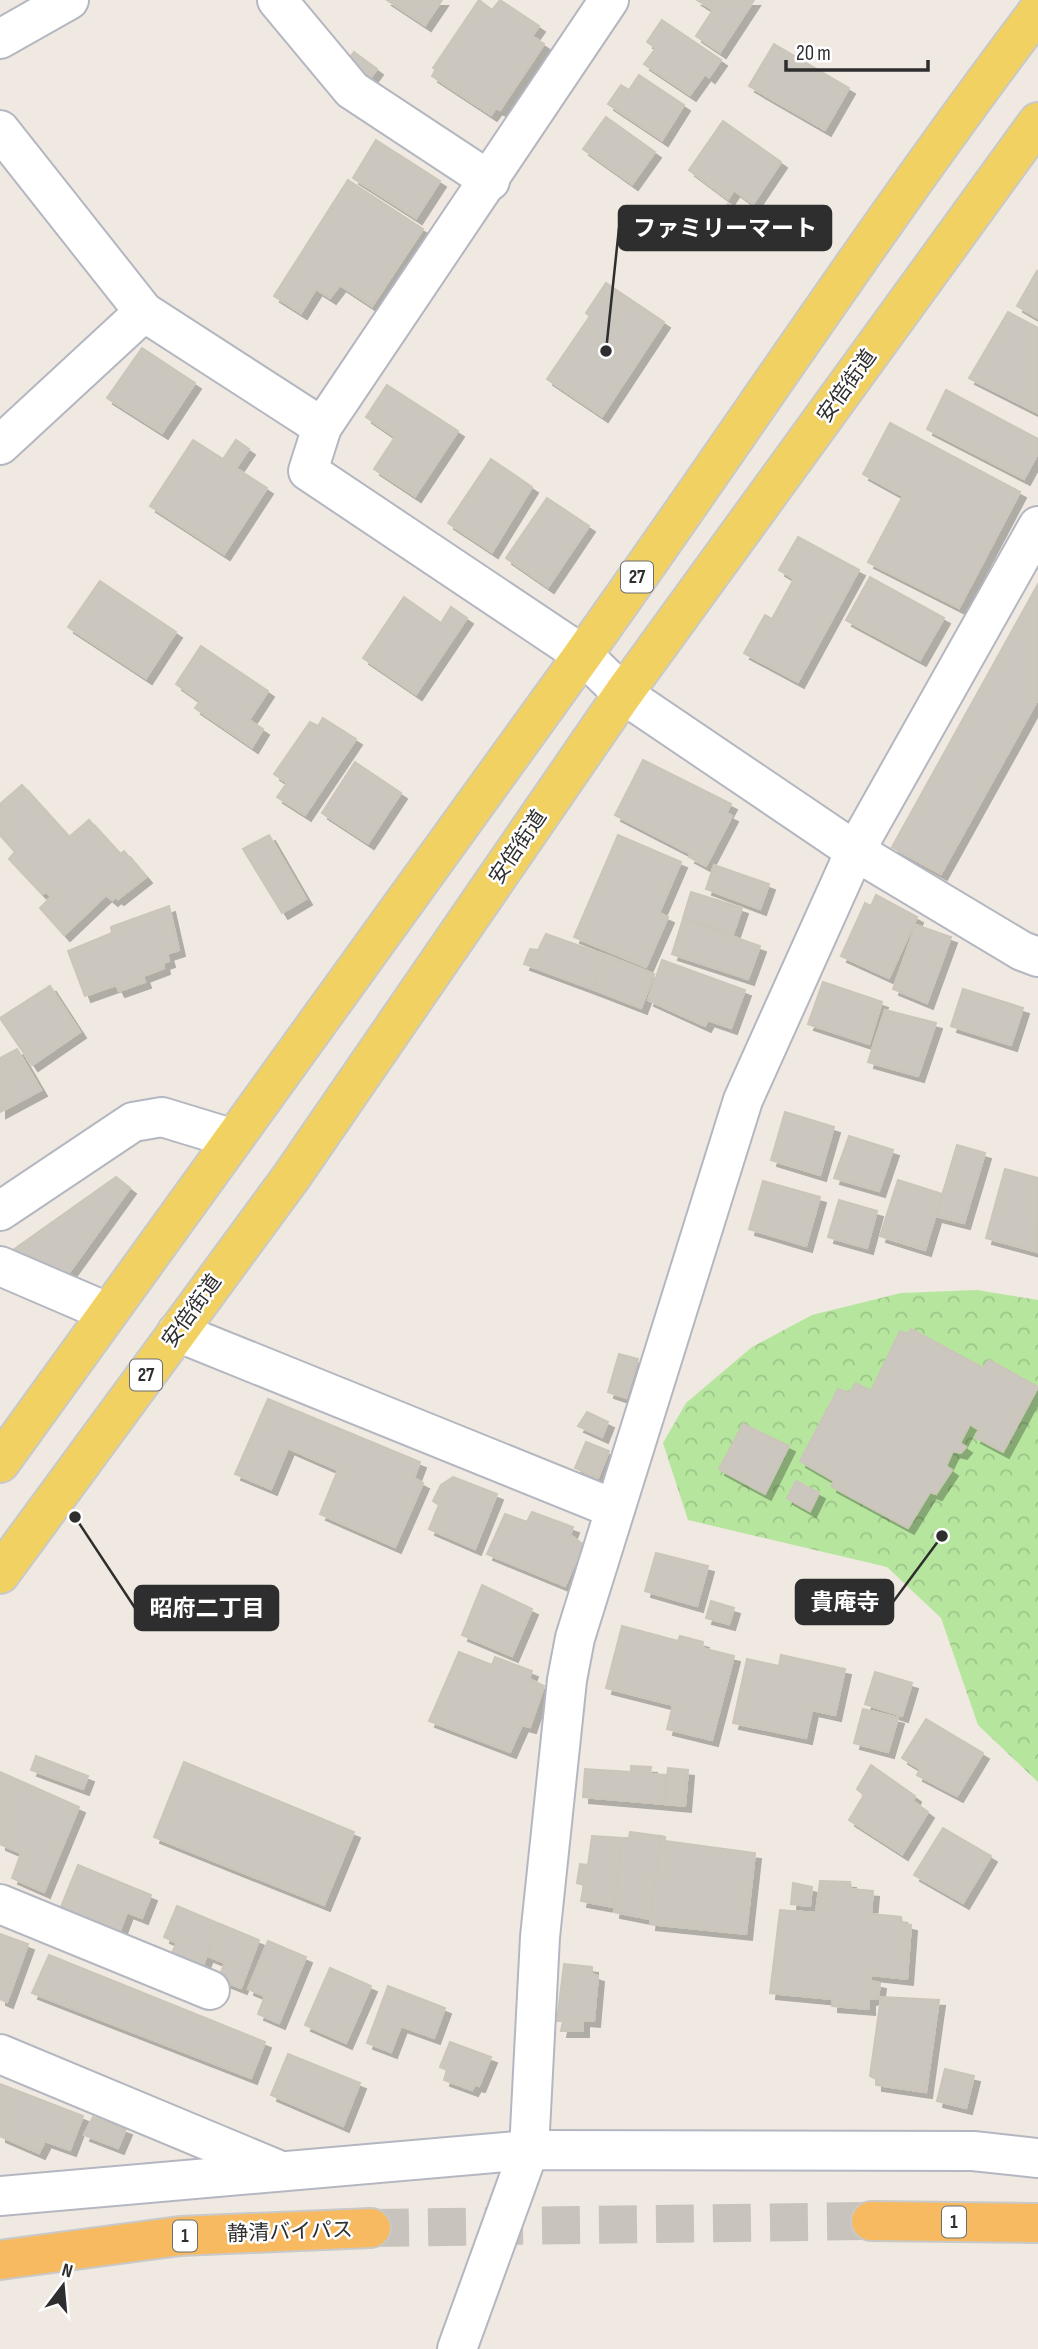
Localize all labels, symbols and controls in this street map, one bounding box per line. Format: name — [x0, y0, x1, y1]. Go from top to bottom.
scale bar — [786, 28, 928, 72]
text: 20 m — [796, 41, 831, 66]
callout: ファミリーマート — [619, 206, 831, 250]
text: ファミリーマート — [633, 215, 817, 243]
street label: 安倍街道 — [812, 345, 882, 427]
road number: 27 — [621, 562, 653, 592]
street label: 安倍街道 — [484, 805, 552, 889]
street label: 安倍街道 — [157, 1270, 227, 1352]
road number: 27 — [130, 1359, 162, 1390]
callout: 貴庵寺 — [796, 1580, 893, 1624]
callout: 昭府二丁目 — [135, 1586, 278, 1630]
text: 貴庵寺 — [811, 1589, 880, 1617]
text: 昭府二丁目 — [150, 1595, 265, 1623]
road number: 1 — [942, 2206, 966, 2238]
street label: 静清バイパス — [227, 2217, 353, 2247]
road number: 1 — [173, 2220, 197, 2252]
north arrow — [28, 2251, 98, 2321]
text: N — [59, 2259, 75, 2284]

